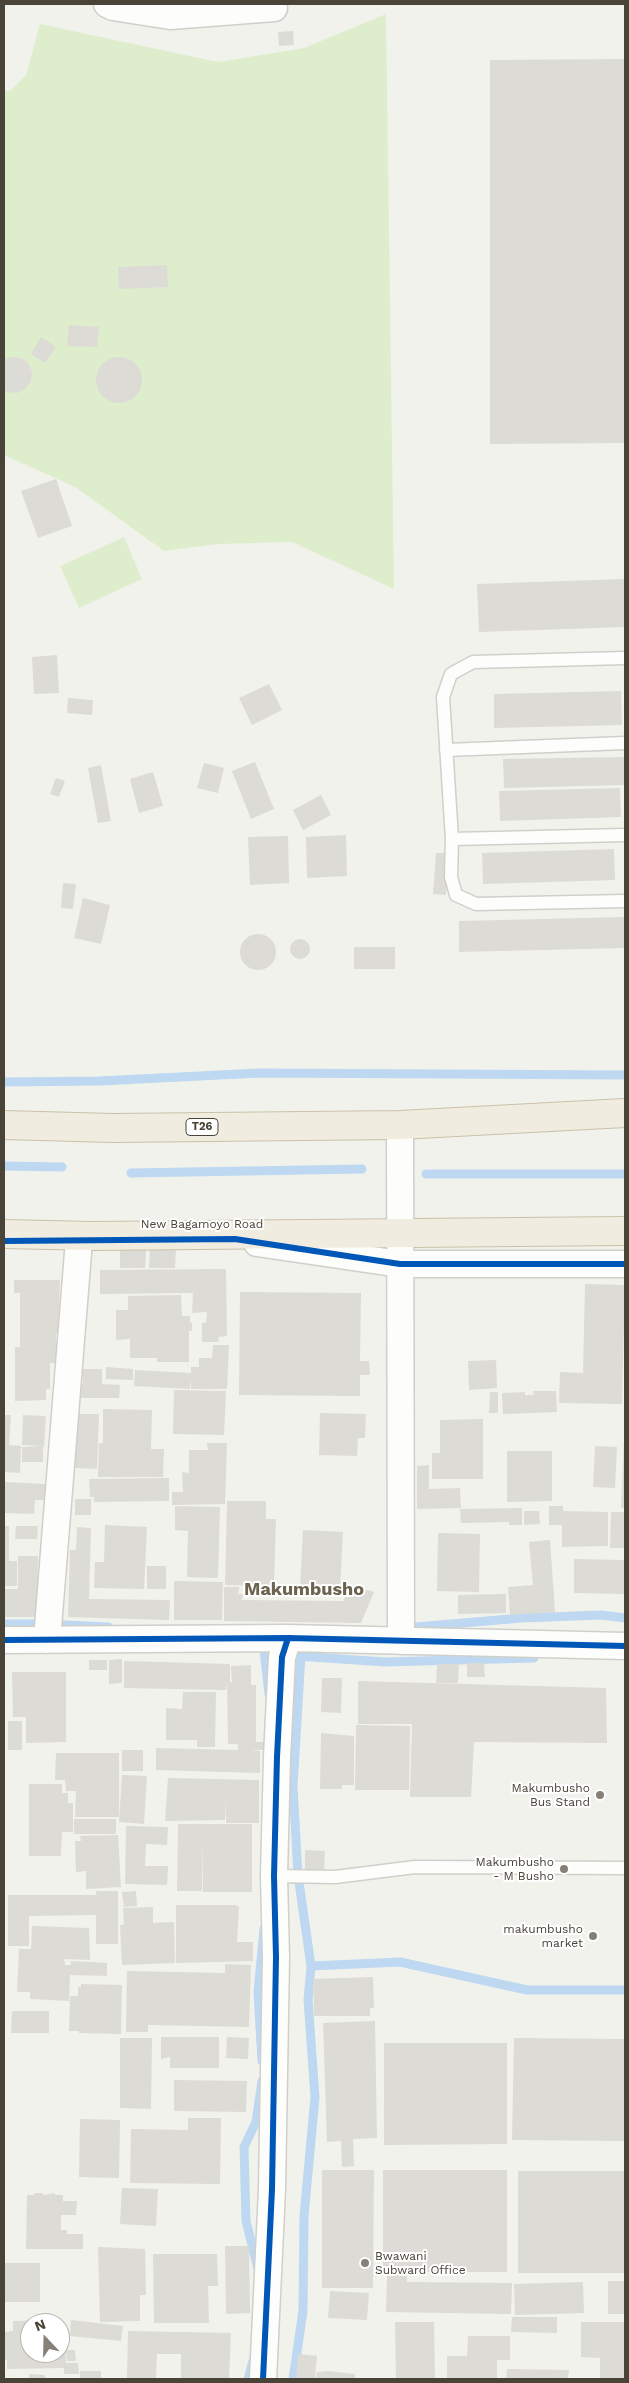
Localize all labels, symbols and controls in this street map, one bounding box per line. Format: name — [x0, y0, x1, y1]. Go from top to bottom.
road number: T26 — [186, 1118, 218, 1136]
street label: New Bagamoyo Road — [141, 1217, 263, 1231]
district label: Makumbusho — [244, 1579, 364, 1601]
place label: Makumbusho Bus Stand — [512, 1781, 590, 1809]
marker: Makumbusho Bus Stand — [594, 1789, 606, 1801]
place label: Makumbusho - M Busho — [476, 1855, 554, 1883]
marker: Makumbusho - M Busho — [558, 1863, 570, 1875]
place label: makumbusho market — [503, 1922, 583, 1950]
marker: makumbusho market — [587, 1930, 599, 1942]
place label: Bwawani Subward Office — [375, 2249, 466, 2277]
marker: Bwawani Subward Office — [359, 2257, 371, 2269]
north arrow — [20, 2313, 70, 2363]
text: N — [32, 2316, 48, 2334]

